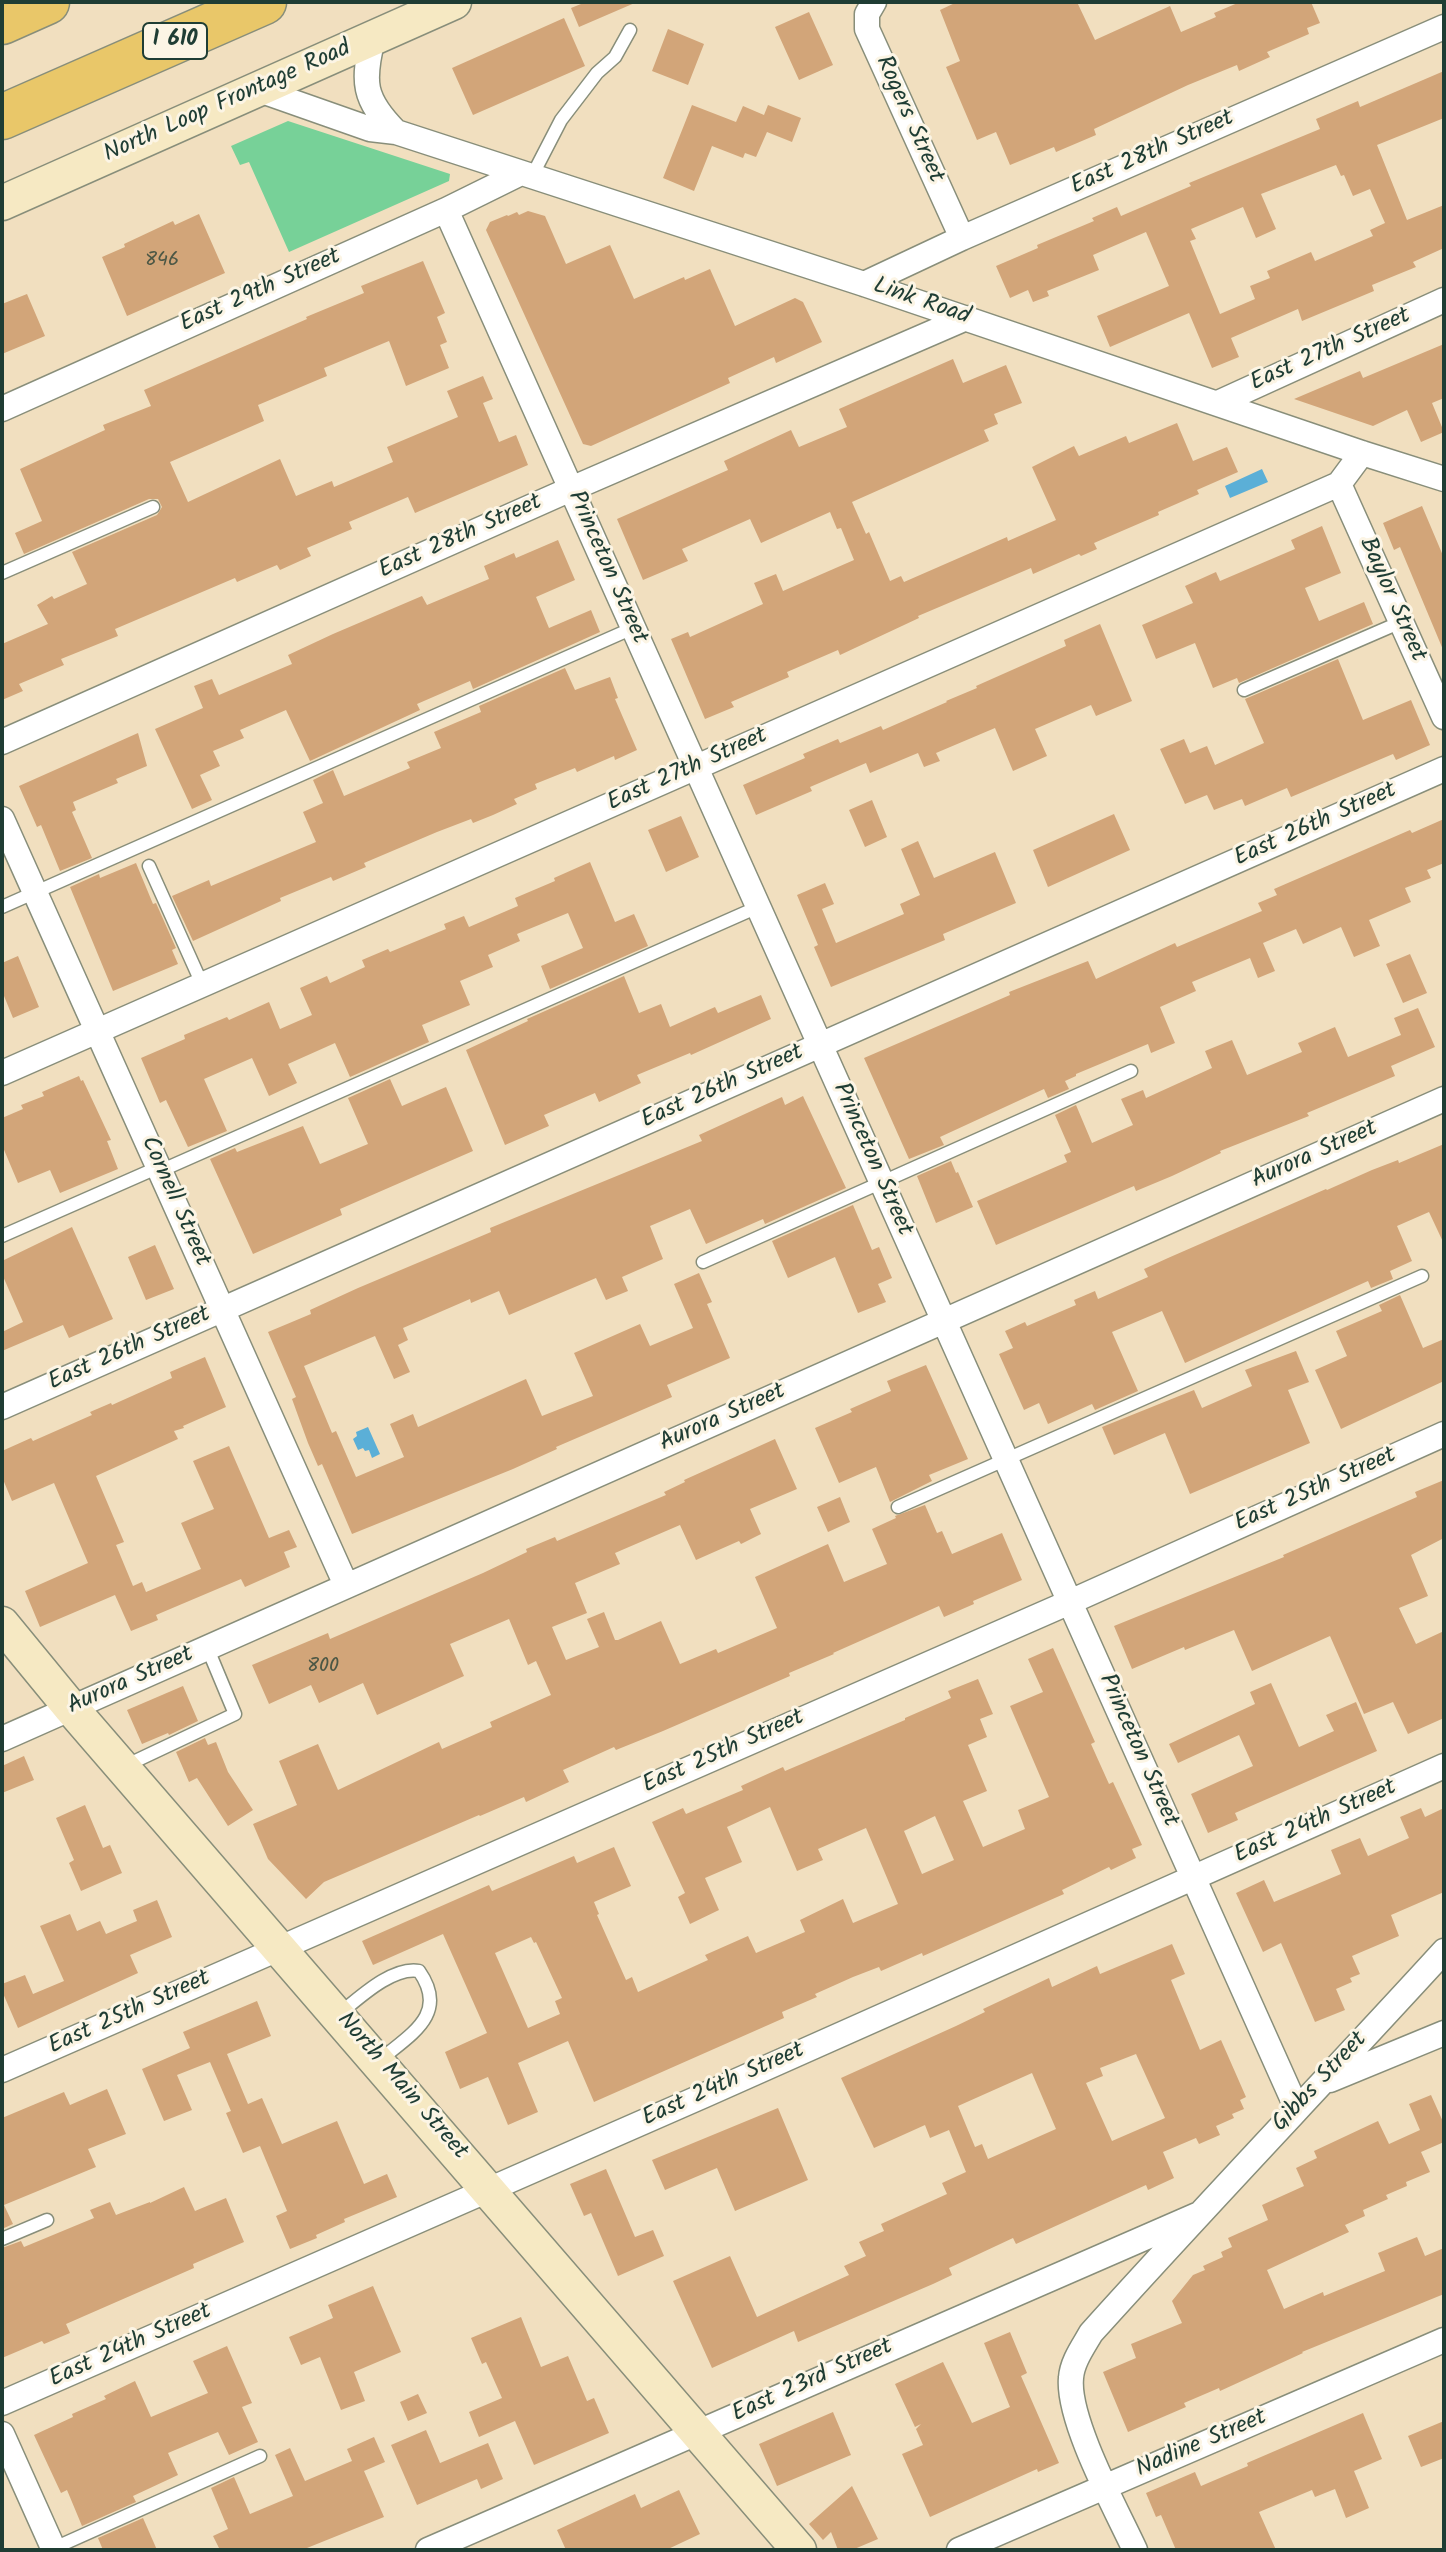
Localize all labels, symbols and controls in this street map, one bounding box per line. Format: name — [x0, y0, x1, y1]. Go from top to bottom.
road number: I 610 — [143, 23, 207, 59]
street label: North Loop Frontage Road — [100, 35, 356, 171]
street label: Rogers Street — [867, 52, 949, 188]
street label: East 28th Street — [1067, 105, 1239, 203]
street label: East 29th Street — [176, 244, 346, 340]
house number: 846 — [145, 250, 179, 274]
street label: Link Road — [869, 273, 973, 333]
street label: East 27th Street — [1247, 303, 1415, 399]
street label: Princeton Street — [559, 487, 653, 649]
street label: East 28th Street — [375, 489, 547, 587]
street label: Baylor Street — [1351, 533, 1431, 667]
street label: East 27th Street — [604, 723, 772, 819]
street label: East 26th Street — [1231, 777, 1401, 875]
street label: East 26th Street — [638, 1039, 808, 1137]
street label: Princeton Street — [824, 1079, 918, 1241]
street label: Aurora Street — [1248, 1115, 1382, 1197]
street label: Cornell Street — [133, 1133, 215, 1271]
street label: East 26th Street — [45, 1301, 215, 1399]
street label: Aurora Street — [656, 1378, 790, 1460]
street label: East 25th Street — [1231, 1442, 1401, 1540]
street label: Aurora Street — [64, 1641, 198, 1723]
house number: 800 — [307, 1656, 339, 1680]
street label: Princeton Street — [1090, 1670, 1184, 1832]
street label: East 25th Street — [639, 1704, 809, 1802]
street label: East 24th Street — [1231, 1774, 1401, 1872]
street label: East 25th Street — [45, 1965, 215, 2063]
street label: North Main Street — [329, 2007, 473, 2167]
street label: Gibbs Street — [1267, 2027, 1375, 2139]
street label: East 24th Street — [639, 2037, 809, 2135]
street label: East 24th Street — [46, 2298, 216, 2396]
street label: East 23rd Street — [728, 2334, 898, 2430]
street label: Nadine Street — [1132, 2405, 1272, 2485]

